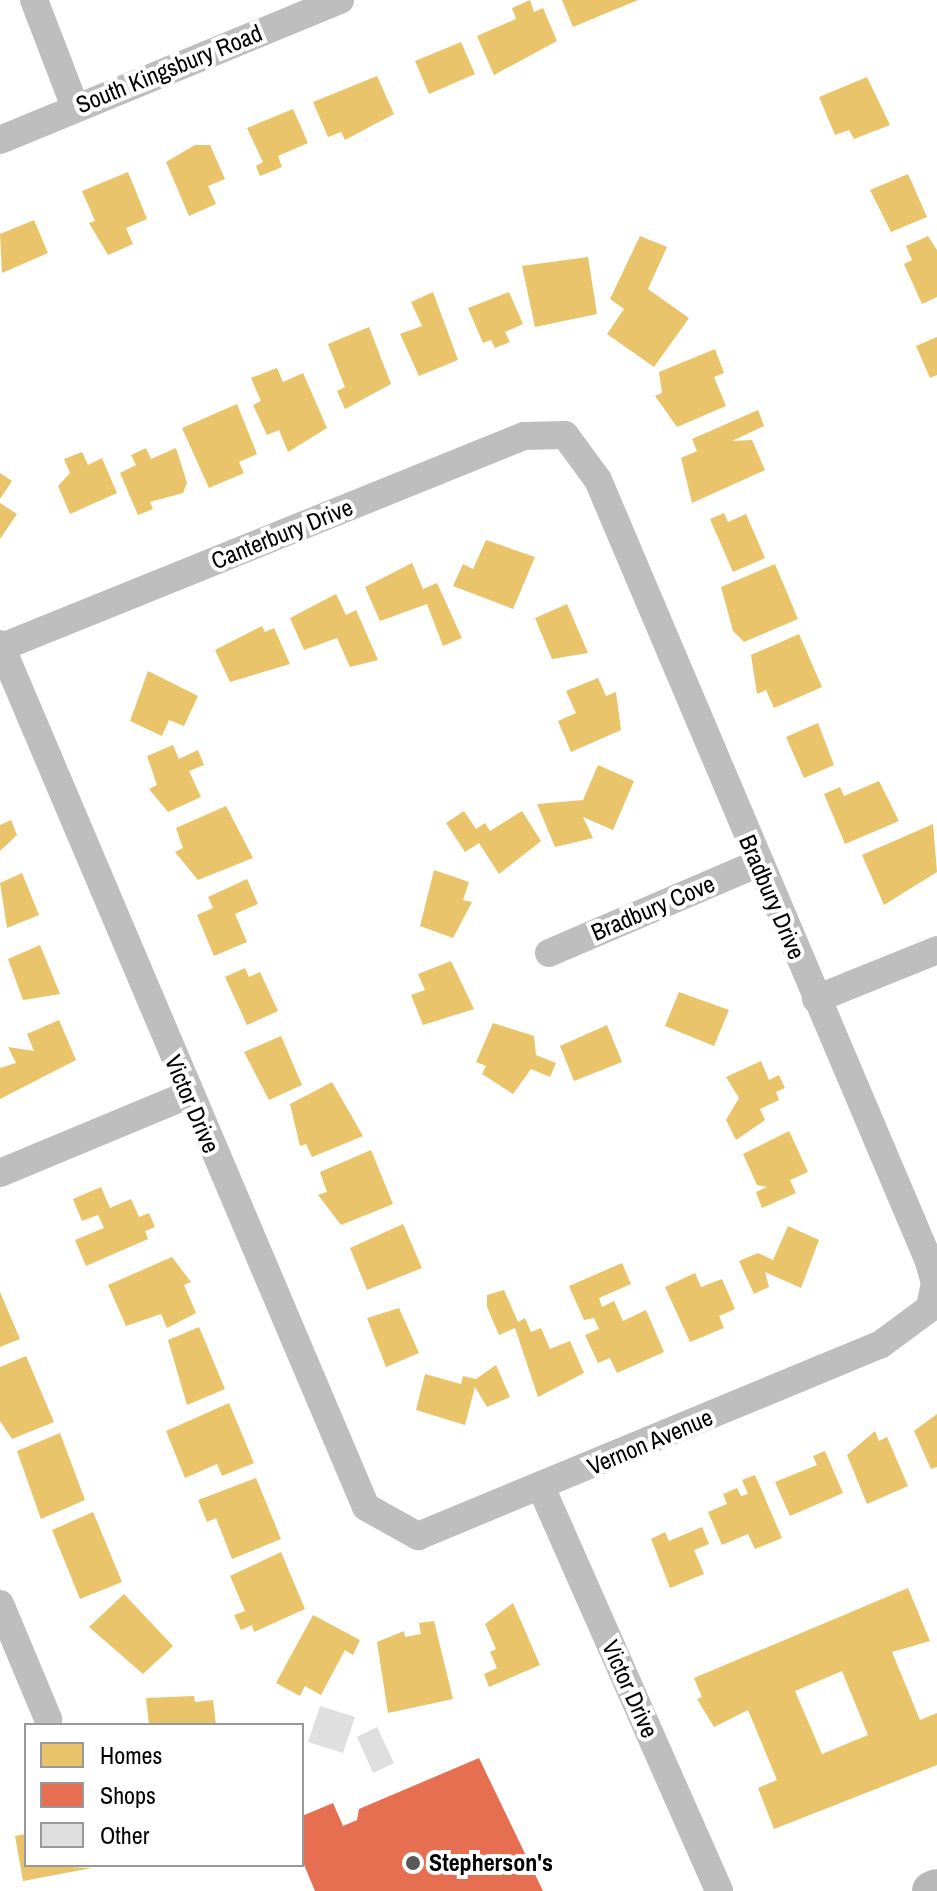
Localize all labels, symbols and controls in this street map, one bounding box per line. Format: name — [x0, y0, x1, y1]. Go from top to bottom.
street label: South Kingsbury Road — [72, 19, 266, 119]
street label: Canterbury Drive — [207, 493, 357, 575]
street label: Bradbury Drive — [733, 830, 811, 964]
street label: Bradbury Cove — [587, 869, 719, 947]
street label: Victor Drive — [159, 1051, 225, 1157]
street label: Vernon Avenue — [583, 1403, 717, 1481]
street label: Victor Drive — [596, 1636, 664, 1742]
legend — [24, 1723, 304, 1867]
text: Homes — [100, 1739, 162, 1771]
text: Shops — [100, 1779, 156, 1811]
text: Other — [100, 1819, 149, 1851]
place label: Stepherson's — [429, 1849, 553, 1877]
marker: Stepherson's — [404, 1854, 422, 1872]

